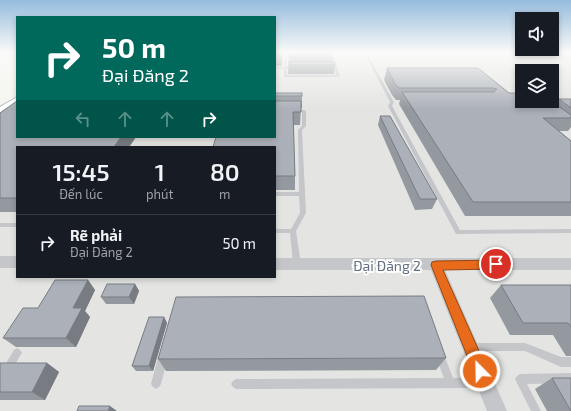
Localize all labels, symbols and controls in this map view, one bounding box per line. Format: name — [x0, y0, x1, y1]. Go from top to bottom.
map controls — [515, 12, 559, 108]
button: sound — [515, 12, 559, 56]
text: 50 m — [102, 30, 166, 64]
icon: right — [36, 32, 88, 84]
text: Đại Đăng 2 — [102, 64, 189, 86]
button: layers — [515, 64, 559, 108]
icon: left — [72, 108, 94, 130]
icon: ahead — [114, 108, 136, 130]
icon: ahead — [156, 108, 178, 130]
icon: right — [198, 108, 220, 130]
text: 15:45 — [52, 157, 110, 186]
text: 1 — [155, 157, 165, 186]
text: 80 — [210, 157, 240, 186]
text: Đến lúc — [59, 186, 103, 202]
text: phút — [146, 186, 174, 202]
text: m — [219, 186, 230, 202]
text: Rẽ phải — [70, 226, 122, 244]
icon: right — [36, 232, 58, 254]
text: 50 m — [222, 234, 256, 252]
text: Đại Đăng 2 — [70, 244, 133, 260]
pin — [479, 247, 513, 281]
icon: arrive — [485, 253, 507, 275]
street label: Đại Đăng 2 — [353, 257, 421, 274]
position arrow — [459, 350, 501, 392]

